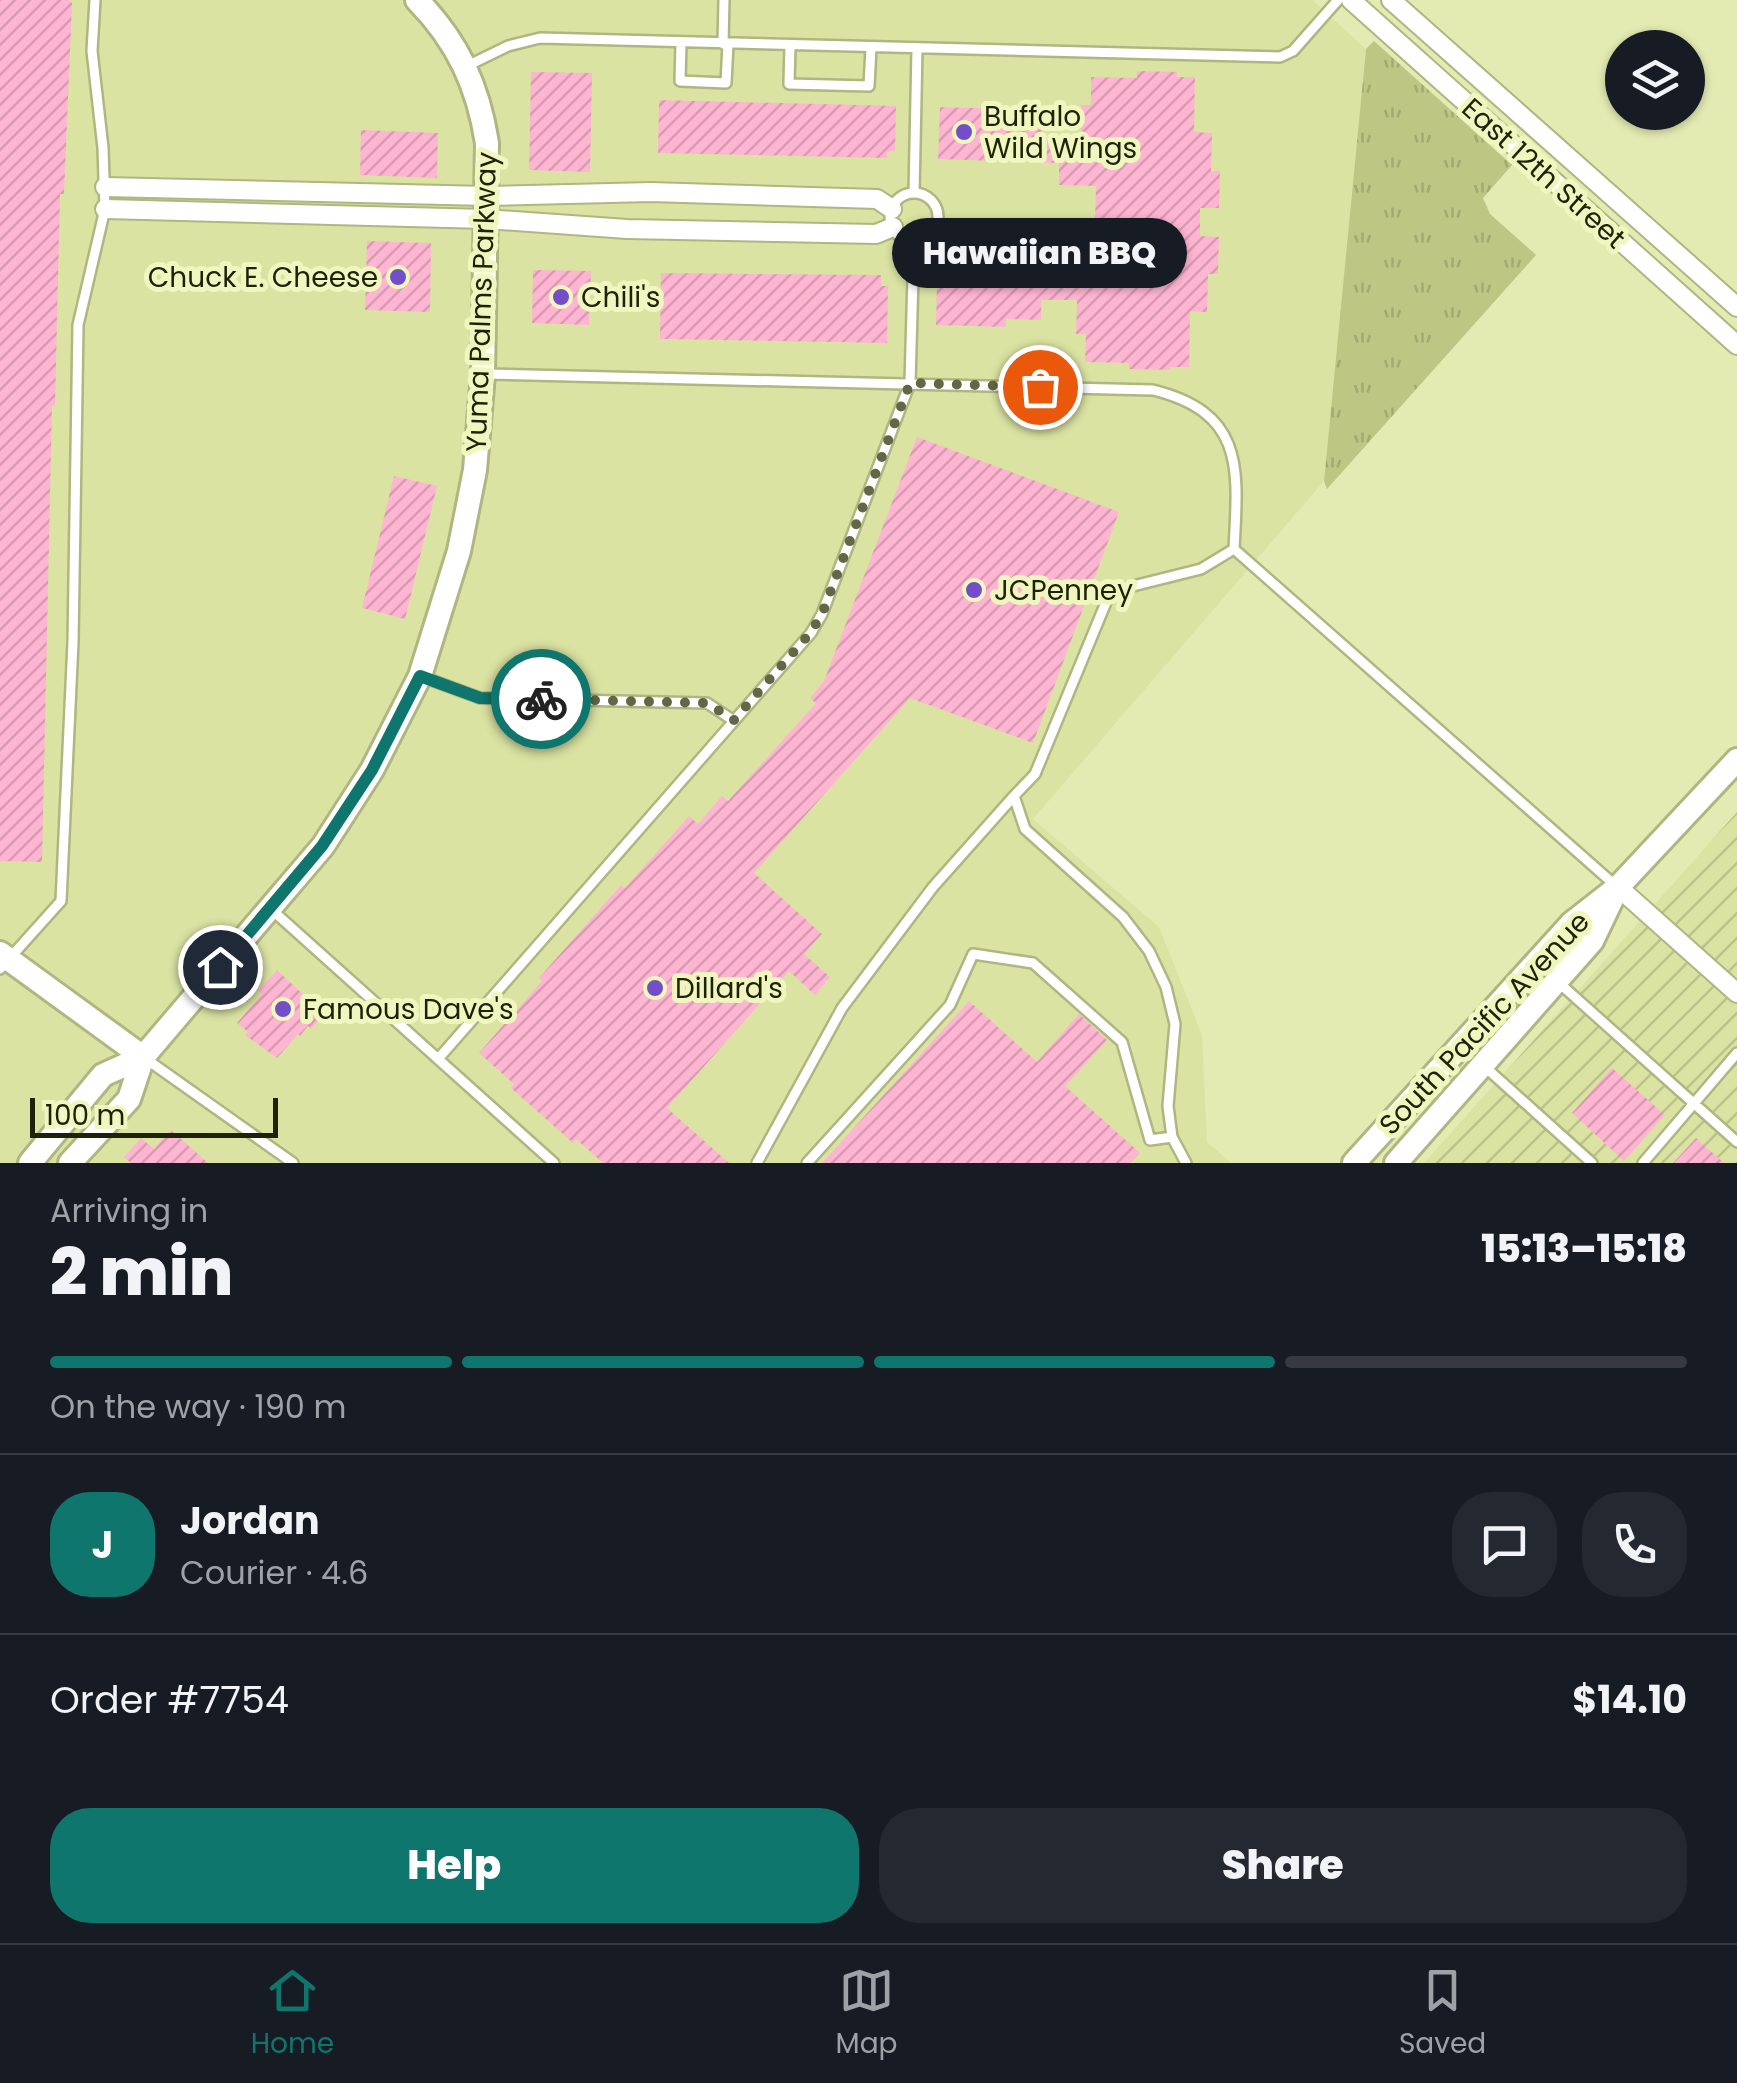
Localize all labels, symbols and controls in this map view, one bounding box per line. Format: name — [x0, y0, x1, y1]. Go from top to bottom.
map controls — [1605, 30, 1705, 130]
button: layers — [1605, 30, 1705, 130]
street label: East 12th Street — [1453, 89, 1634, 258]
place label: Buffalo Wild Wings — [984, 97, 1137, 168]
marker: Buffalo Wild Wings — [953, 121, 975, 143]
street label: Yuma Palms Parkway — [457, 151, 506, 453]
callout: Hawaiian BBQ — [892, 217, 1188, 287]
text: Hawaiian BBQ — [923, 230, 1156, 275]
place label: Chuck E. Cheese — [148, 258, 378, 297]
marker: Chuck E. Cheese — [387, 266, 409, 288]
place label: Chili's — [581, 278, 660, 317]
marker: Chili's — [550, 286, 572, 308]
pin — [998, 345, 1083, 430]
icon: bag — [1013, 360, 1068, 415]
place label: JCPenney — [994, 571, 1133, 610]
marker: JCPenney — [963, 579, 985, 601]
courier — [491, 649, 591, 749]
icon: bike — [514, 672, 569, 727]
street label: South Pacific Avenue — [1370, 903, 1598, 1144]
pin — [178, 925, 263, 1010]
icon: home — [193, 940, 248, 995]
place label: Dillard's — [675, 969, 783, 1008]
marker: Dillard's — [644, 977, 666, 999]
place label: Famous Dave's — [303, 990, 514, 1029]
marker: Famous Dave's — [272, 998, 294, 1020]
scale bar — [30, 1093, 278, 1138]
text: 100 m — [45, 1096, 125, 1135]
text: Arriving in — [50, 1188, 208, 1233]
text: 15:13–15:18 — [1481, 1222, 1687, 1275]
text: 2 min — [50, 1227, 233, 1318]
text: On the way · 190 m — [50, 1384, 346, 1429]
button: chat — [1452, 1492, 1557, 1597]
button: phone — [1582, 1492, 1687, 1597]
text: Jordan — [180, 1494, 320, 1547]
text: J — [92, 1518, 113, 1571]
text: Courier · 4.6 — [180, 1550, 368, 1595]
text: Order #7754 — [50, 1673, 289, 1726]
text: $14.10 — [1572, 1673, 1687, 1726]
button: Help — [50, 1808, 859, 1923]
button: Share — [879, 1808, 1687, 1923]
tab: Home — [251, 1963, 334, 2065]
tab: Map — [836, 1963, 898, 2065]
tab: Saved — [1399, 1963, 1486, 2065]

